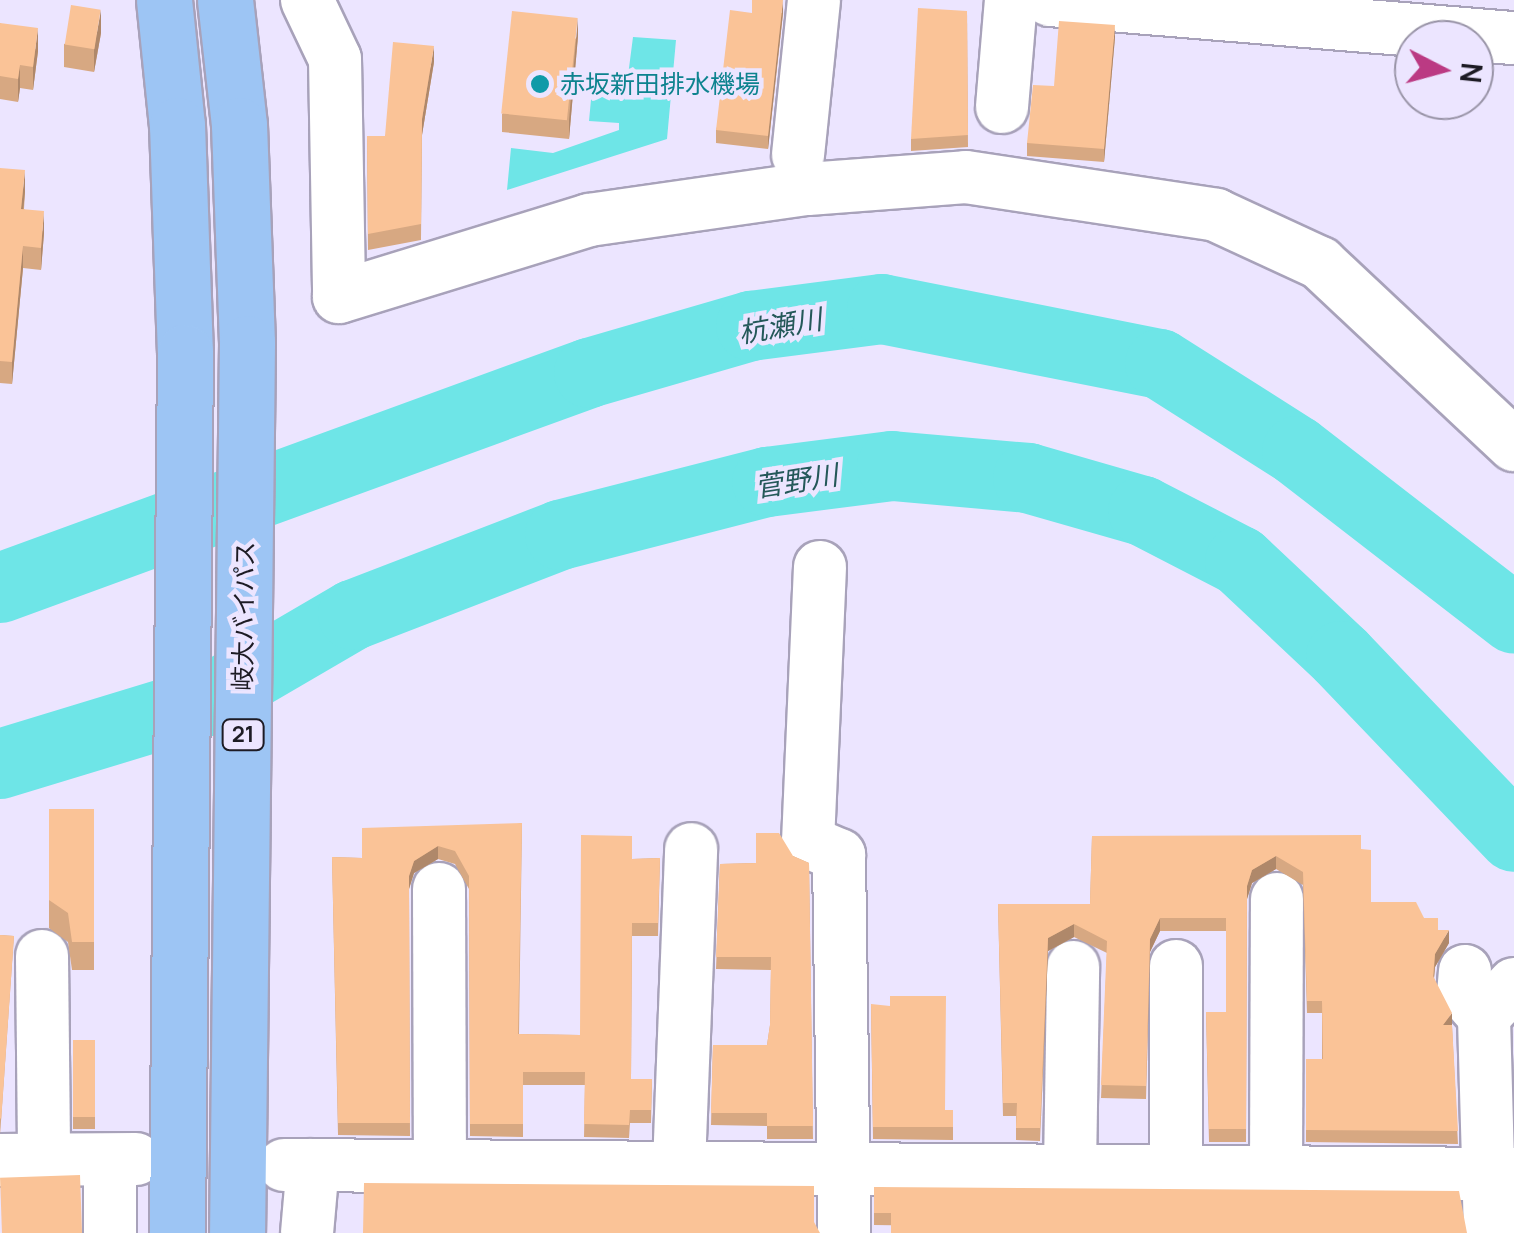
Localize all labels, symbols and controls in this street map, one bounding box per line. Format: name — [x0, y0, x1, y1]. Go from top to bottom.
north arrow — [1394, 20, 1494, 120]
text: N — [1452, 61, 1492, 85]
place label: 赤坂新田排水機場 — [560, 69, 760, 99]
marker: 赤坂新田排水機場 — [529, 73, 551, 95]
water label: 杭瀬川 — [736, 301, 824, 349]
water label: 菅野川 — [752, 457, 840, 503]
street label: 岐大バイパス — [228, 541, 260, 691]
road number: 21 — [220, 718, 266, 752]

